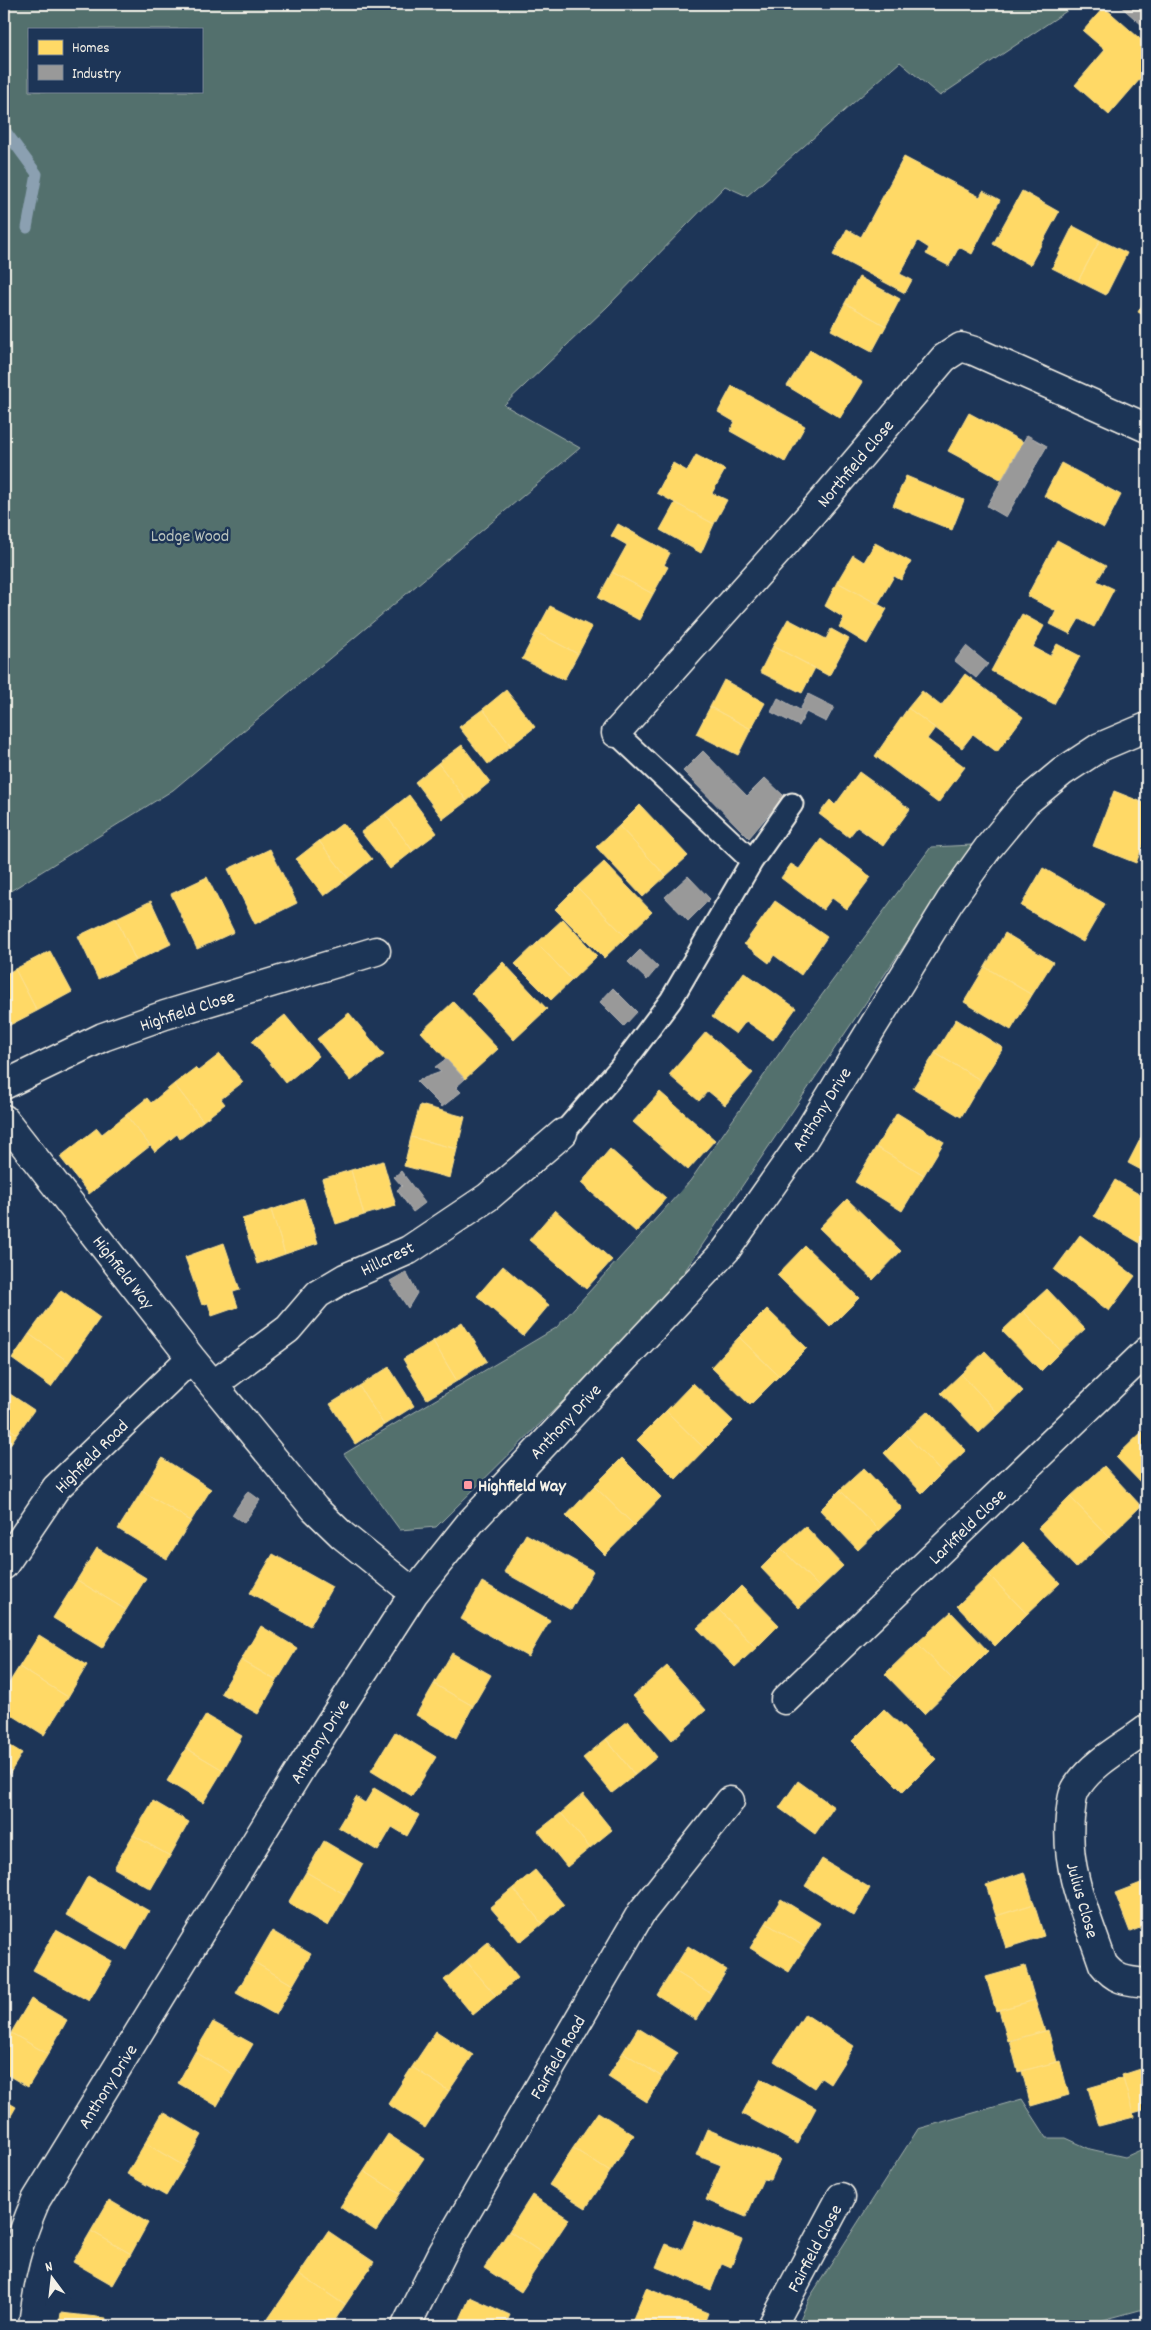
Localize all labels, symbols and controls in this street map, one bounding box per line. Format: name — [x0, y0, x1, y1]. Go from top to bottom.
legend — [28, 28, 202, 92]
text: Homes — [72, 38, 110, 60]
text: Industry — [72, 64, 121, 86]
street label: Northfield Close — [813, 415, 901, 514]
park label: Lodge Wood — [151, 525, 229, 550]
street label: Highfield Close — [137, 985, 239, 1039]
street label: Anthony Drive — [787, 1063, 859, 1157]
street label: Highfield Way — [85, 1231, 159, 1316]
street label: Hillcrest — [357, 1236, 420, 1284]
street label: Anthony Drive — [525, 1379, 609, 1466]
street label: Highfield Road — [50, 1415, 135, 1500]
place label: Highfield Way — [478, 1475, 566, 1500]
marker: Highfield Way — [462, 1479, 474, 1491]
street label: Larkfield Close — [924, 1484, 1013, 1571]
street label: Anthony Drive — [285, 1695, 357, 1789]
street label: Julius Close — [1058, 1860, 1103, 1942]
street label: Fairfield Road — [525, 2012, 593, 2105]
street label: Anthony Drive — [73, 2040, 145, 2134]
street label: Fairfield Close — [783, 2201, 850, 2298]
north arrow — [28, 2252, 78, 2302]
text: N — [43, 2257, 55, 2278]

